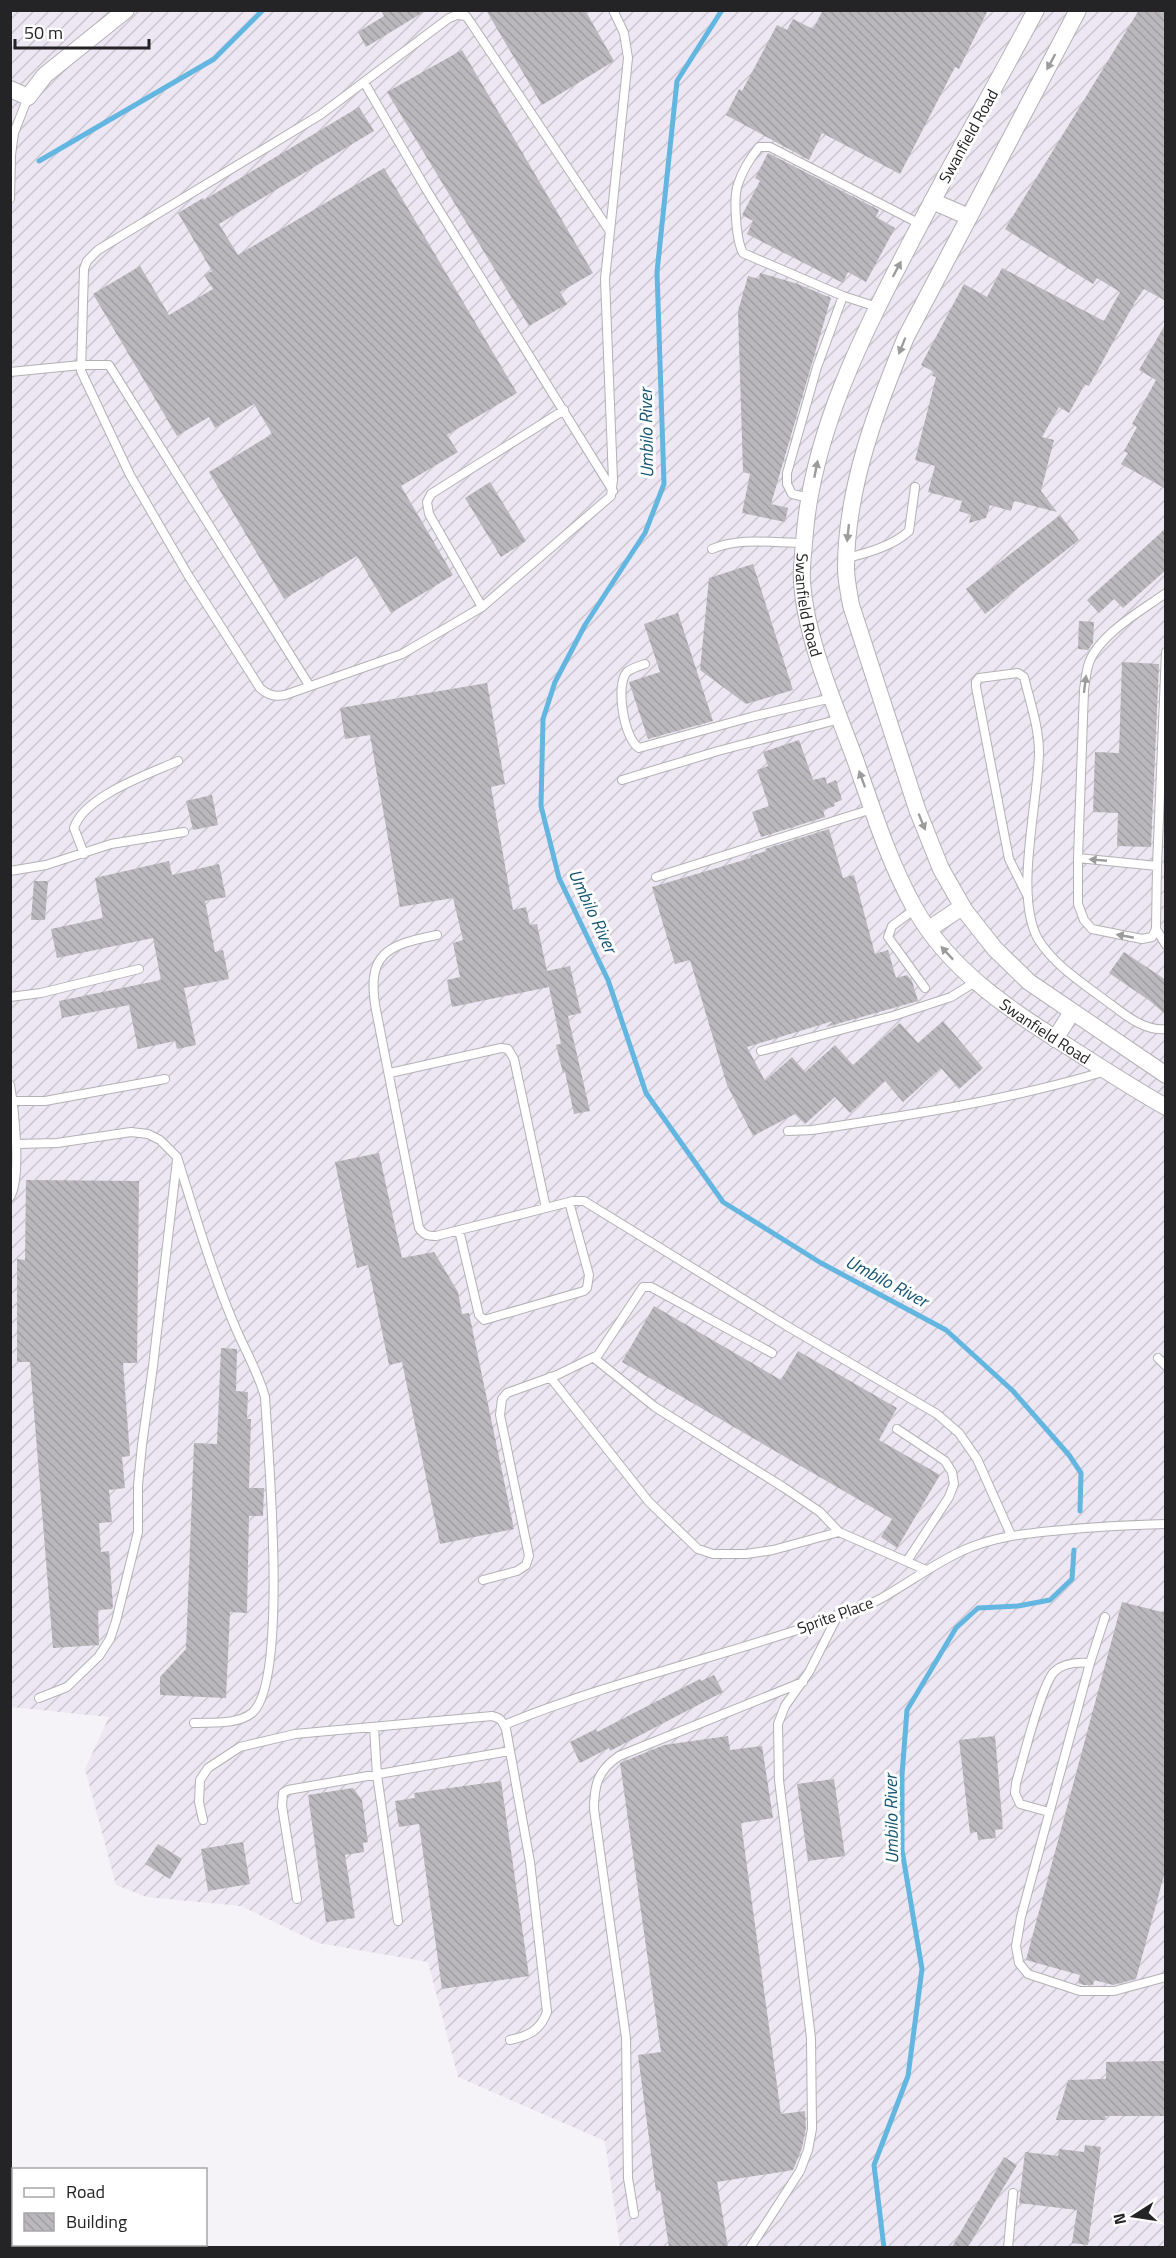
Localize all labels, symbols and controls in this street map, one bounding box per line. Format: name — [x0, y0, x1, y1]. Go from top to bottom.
scale bar — [15, 12, 148, 50]
text: 50 m — [24, 19, 63, 46]
one-way arrow — [1046, 54, 1056, 71]
street label: Swanfield Road — [932, 85, 1004, 187]
one-way arrow — [892, 261, 901, 278]
one-way arrow — [897, 338, 907, 356]
water label: Umbilo River — [632, 386, 660, 478]
one-way arrow — [811, 460, 821, 478]
one-way arrow — [843, 524, 853, 543]
street label: Swanfield Road — [790, 552, 829, 659]
one-way arrow — [1080, 675, 1090, 694]
one-way arrow — [856, 770, 866, 788]
one-way arrow — [917, 813, 927, 831]
one-way arrow — [1089, 855, 1108, 865]
water label: Umbilo River — [562, 865, 625, 959]
one-way arrow — [1115, 931, 1134, 940]
one-way arrow — [941, 946, 954, 961]
street label: Swanfield Road — [995, 992, 1095, 1070]
water label: Umbilo River — [841, 1248, 935, 1315]
street label: Sprite Place — [794, 1590, 876, 1640]
water label: Umbilo River — [877, 1772, 905, 1864]
legend — [12, 2168, 207, 2246]
text: Road — [66, 2178, 105, 2205]
north arrow — [1104, 2186, 1164, 2246]
text: Building — [66, 2208, 127, 2235]
text: N — [1106, 2211, 1132, 2227]

